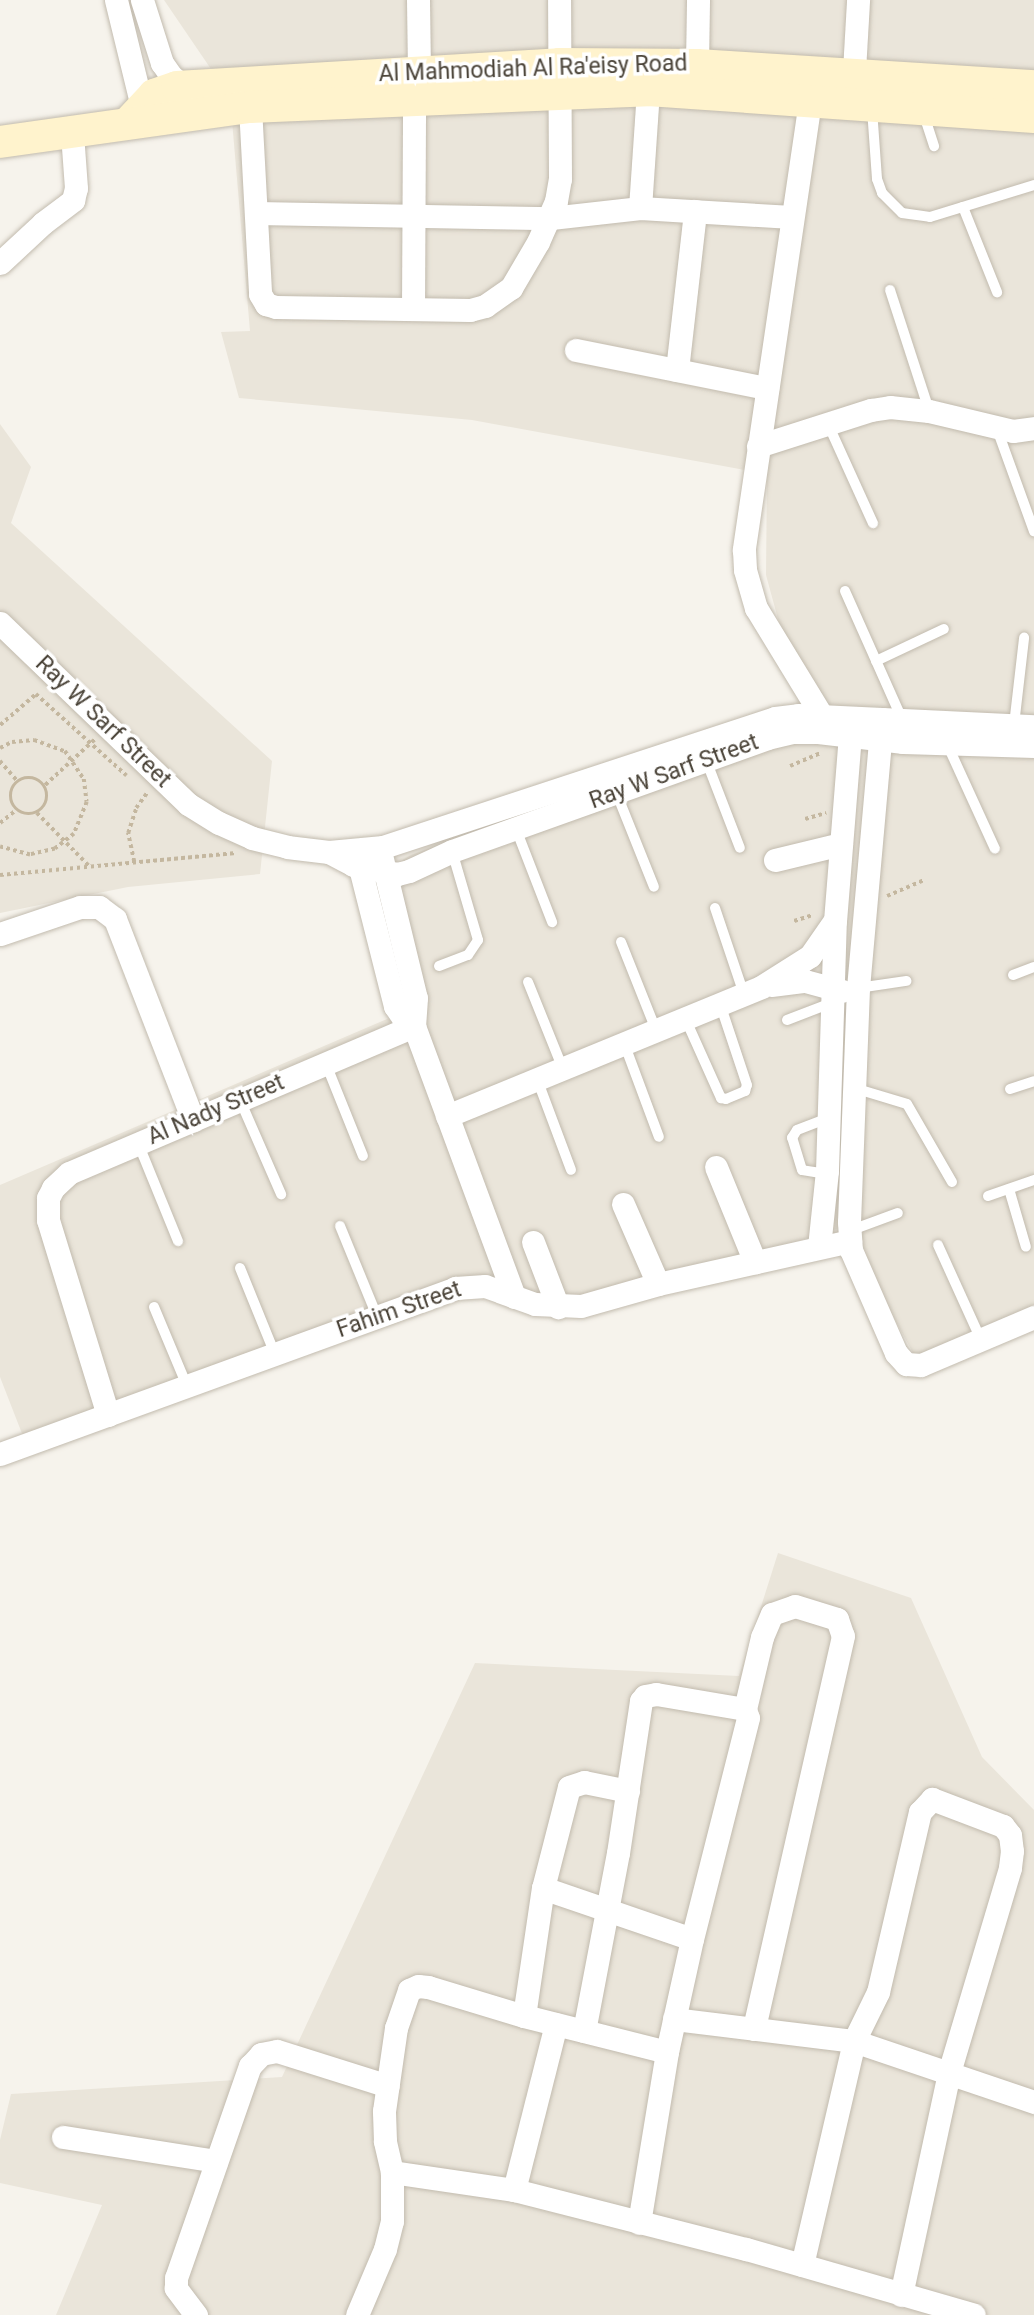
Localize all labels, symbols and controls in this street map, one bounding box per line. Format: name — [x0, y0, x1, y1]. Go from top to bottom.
street label: Al Mahmodiah Al Ra'eisy Road — [378, 50, 688, 88]
street label: Ray W Sarf Street — [29, 650, 177, 794]
street label: Ray W Sarf Street — [586, 729, 762, 815]
street label: Al Nady Street — [144, 1069, 288, 1151]
street label: Fahim Street — [333, 1276, 465, 1344]

